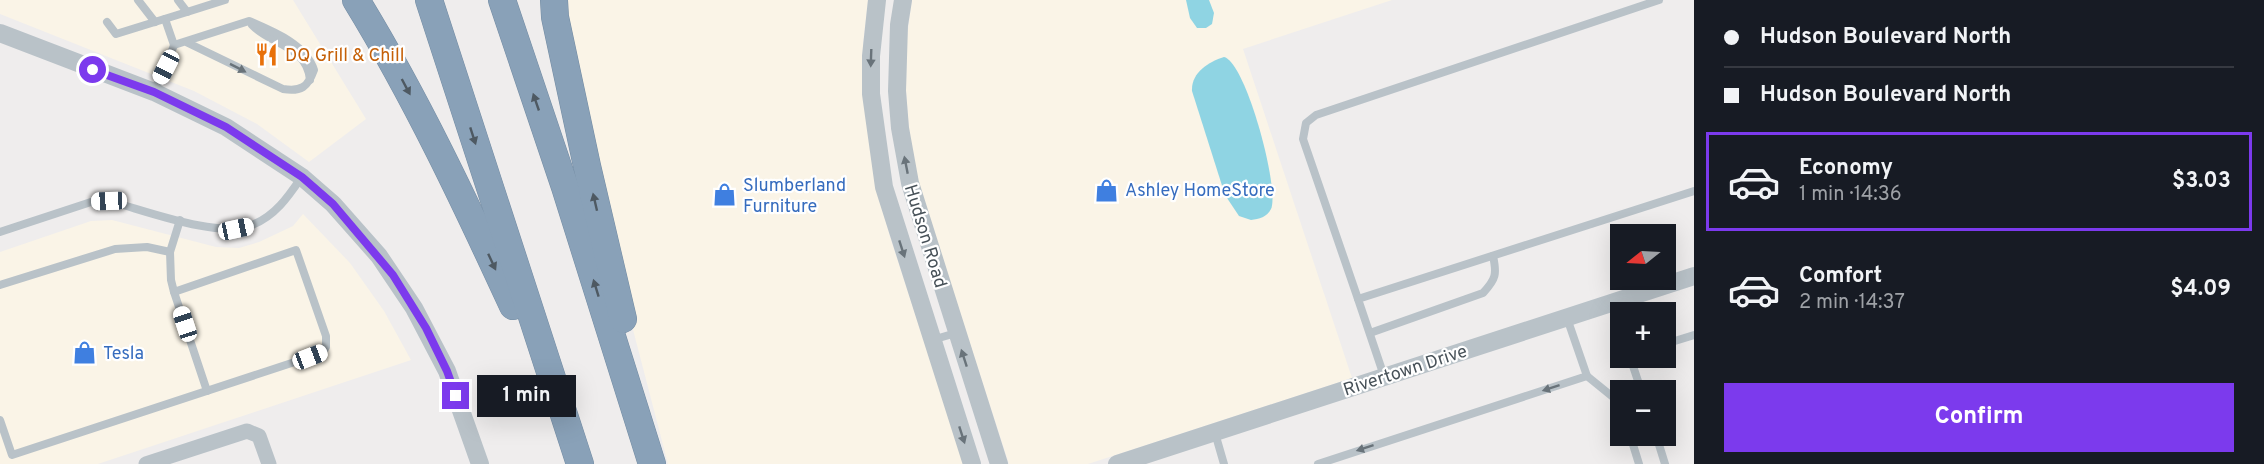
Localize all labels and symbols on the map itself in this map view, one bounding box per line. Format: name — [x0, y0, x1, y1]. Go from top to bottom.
restaurant icon: DQ Grill & Chill — [254, 42, 280, 68]
place label: DQ Grill & Chill — [285, 45, 404, 68]
car — [150, 47, 182, 87]
one-way arrow — [866, 49, 876, 68]
route start — [79, 56, 106, 83]
one-way arrow — [230, 63, 247, 73]
one-way arrow — [401, 79, 411, 96]
one-way arrow — [531, 93, 541, 111]
one-way arrow — [468, 127, 478, 145]
one-way arrow — [901, 155, 910, 174]
place label: Slumberland Furniture — [743, 175, 846, 219]
shop icon: Ashley HomeStore — [1094, 177, 1120, 203]
place label: Ashley HomeStore — [1125, 180, 1275, 203]
shop icon: Slumberland Furniture — [712, 182, 738, 208]
street label: Hudson Road — [898, 182, 951, 291]
car — [91, 191, 127, 211]
one-way arrow — [590, 192, 600, 211]
car — [217, 216, 255, 242]
north arrow — [1610, 224, 1676, 290]
one-way arrow — [898, 240, 907, 258]
one-way arrow — [488, 253, 498, 271]
one-way arrow — [591, 279, 600, 297]
car — [171, 304, 199, 344]
shop icon: Tesla — [72, 340, 98, 366]
street label: Rivertown Drive — [1340, 341, 1470, 402]
car — [290, 342, 330, 372]
place label: Tesla — [103, 343, 144, 366]
one-way arrow — [959, 349, 968, 367]
callout: 1 min — [477, 375, 576, 417]
route end — [442, 382, 469, 409]
one-way arrow — [1542, 384, 1560, 393]
one-way arrow — [958, 426, 967, 444]
one-way arrow — [1356, 444, 1374, 454]

